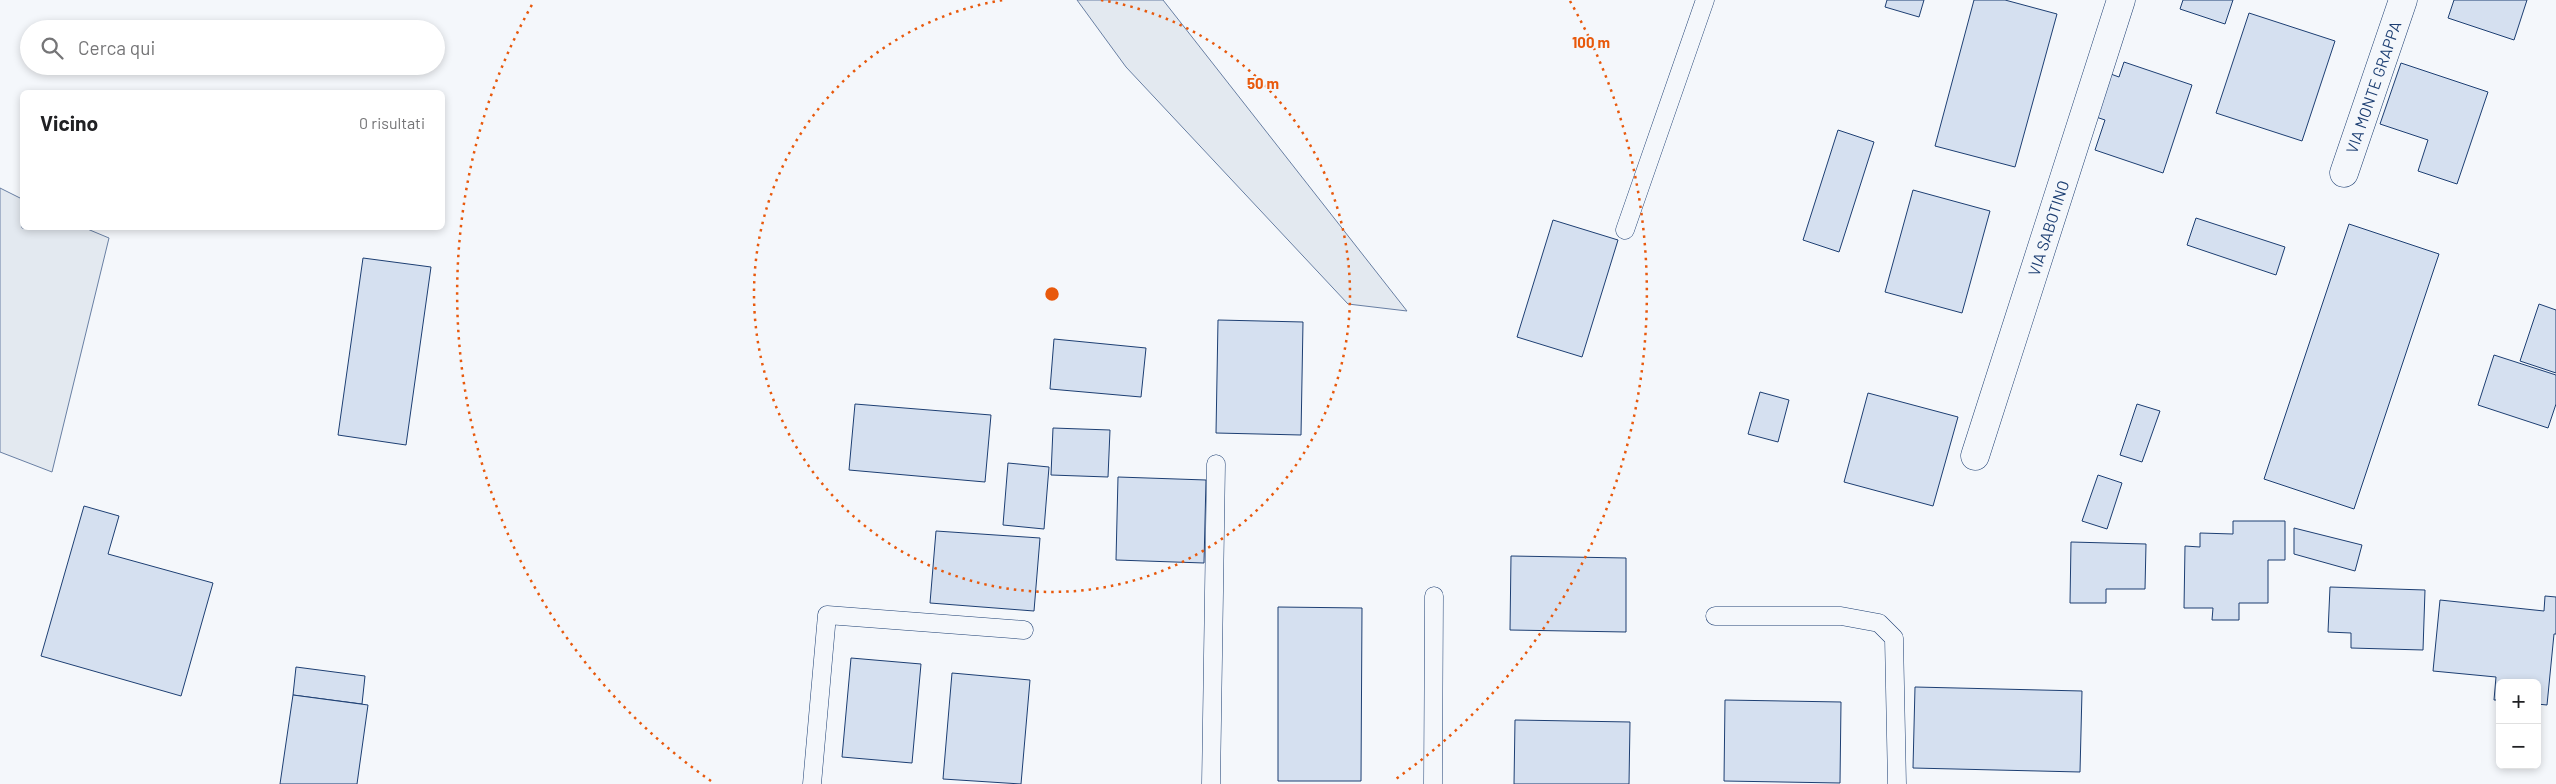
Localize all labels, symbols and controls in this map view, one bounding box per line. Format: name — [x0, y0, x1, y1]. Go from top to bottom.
street label: VIA MONTE GRAPPA — [2341, 18, 2405, 156]
search box — [20, 20, 445, 75]
text: 100 m — [1572, 33, 1610, 51]
icon: search — [38, 34, 66, 62]
text: Cerca qui — [78, 36, 155, 59]
text: 50 m — [1247, 74, 1279, 92]
text: Vicino — [40, 110, 98, 135]
text: 0 risultati — [359, 113, 425, 132]
street label: VIA SABOTINO — [2024, 178, 2072, 278]
centre of rings — [1043, 285, 1061, 303]
map controls — [2496, 679, 2541, 769]
button: + — [2496, 679, 2541, 724]
button: − — [2496, 724, 2541, 769]

